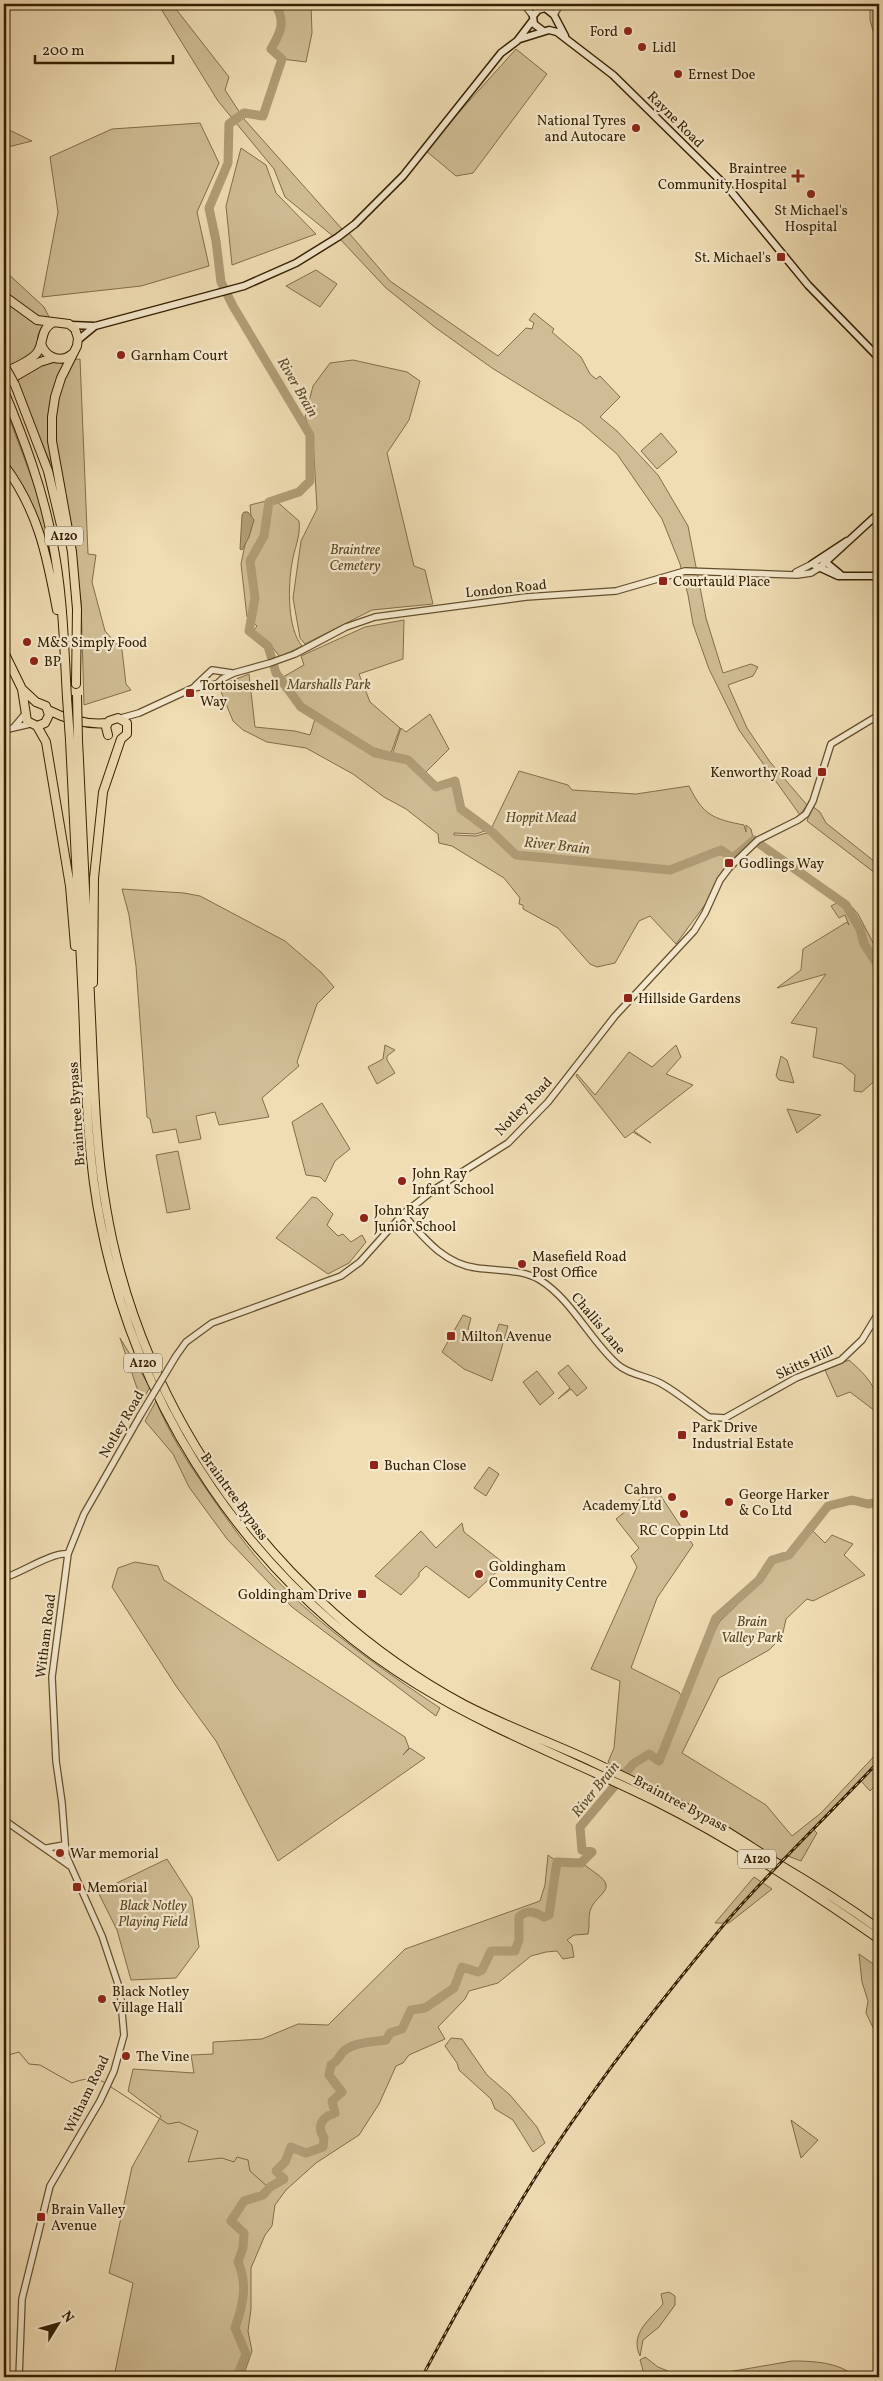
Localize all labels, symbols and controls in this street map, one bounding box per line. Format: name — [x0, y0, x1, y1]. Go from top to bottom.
place label: Ford — [590, 23, 618, 42]
marker: Ford — [622, 25, 634, 37]
scale bar — [35, 32, 172, 64]
place label: Lidl — [652, 39, 676, 58]
text: 200 m — [42, 41, 85, 62]
marker: Lidl — [636, 41, 648, 53]
place label: Ernest Doe — [688, 66, 756, 85]
marker: Ernest Doe — [672, 68, 684, 80]
street label: Rayne Road — [642, 87, 708, 153]
place label: National Tyres and Autocare — [537, 112, 626, 147]
marker: National Tyres and Autocare — [630, 122, 642, 134]
place label: Braintree Community Hospital — [658, 160, 787, 195]
marker: Braintree Community Hospital — [791, 169, 805, 183]
marker: St Michael's Hospital — [805, 188, 817, 200]
place label: St Michael's Hospital — [774, 202, 848, 237]
place label: St. Michael's — [694, 249, 771, 268]
marker: St. Michael's — [775, 251, 787, 263]
place label: Garnham Court — [131, 347, 228, 366]
marker: Garnham Court — [115, 349, 127, 361]
water label: River Brain — [271, 354, 323, 422]
road number: A120 — [45, 526, 83, 546]
park label: Braintree Cemetery — [329, 541, 381, 576]
place label: Courtauld Place — [673, 573, 771, 592]
marker: Courtauld Place — [657, 575, 669, 587]
street label: London Road — [465, 576, 548, 603]
place label: M&S Simply Food — [37, 634, 147, 653]
marker: M&S Simply Food — [21, 636, 33, 648]
place label: BP — [44, 653, 61, 672]
marker: BP — [28, 655, 40, 667]
park label: Marshalls Park — [286, 676, 371, 695]
place label: Tortoiseshell Way — [200, 677, 279, 712]
marker: Tortoiseshell Way — [184, 687, 196, 699]
place label: Kenworthy Road — [710, 764, 812, 783]
marker: Kenworthy Road — [816, 766, 828, 778]
park label: Hoppit Mead — [506, 809, 577, 828]
water label: River Brain — [523, 833, 591, 860]
place label: Godlings Way — [739, 855, 824, 874]
marker: Godlings Way — [723, 857, 735, 869]
place label: Hillside Gardens — [638, 990, 741, 1009]
marker: Hillside Gardens — [622, 992, 634, 1004]
street label: Braintree Bypass — [64, 1061, 91, 1167]
street label: Notley Road — [491, 1073, 557, 1141]
place label: John Ray Infant School — [412, 1165, 494, 1200]
marker: John Ray Infant School — [396, 1175, 408, 1187]
place label: John Ray Junior School — [374, 1202, 456, 1237]
marker: John Ray Junior School — [358, 1212, 370, 1224]
place label: Masefield Road Post Office — [532, 1248, 627, 1283]
marker: Masefield Road Post Office — [516, 1258, 528, 1270]
street label: Challis Lane — [566, 1289, 630, 1359]
place label: Milton Avenue — [461, 1328, 552, 1347]
marker: Milton Avenue — [445, 1330, 457, 1342]
street label: Skitts Hill — [773, 1342, 836, 1385]
road number: A120 — [124, 1354, 162, 1372]
street label: Notley Road — [95, 1387, 149, 1462]
place label: Park Drive Industrial Estate — [692, 1419, 794, 1454]
marker: Park Drive Industrial Estate — [676, 1429, 688, 1441]
street label: Braintree Bypass — [195, 1449, 272, 1545]
place label: Buchan Close — [384, 1457, 467, 1476]
marker: Buchan Close — [368, 1459, 380, 1471]
place label: Cahro Academy Ltd — [582, 1481, 662, 1516]
place label: George Harker & Co Ltd — [739, 1486, 829, 1521]
marker: Cahro Academy Ltd — [666, 1491, 678, 1503]
marker: George Harker & Co Ltd — [723, 1496, 735, 1508]
marker: RC Coppin Ltd — [678, 1508, 690, 1520]
place label: RC Coppin Ltd — [639, 1522, 729, 1541]
place label: Goldingham Community Centre — [489, 1558, 608, 1593]
marker: Goldingham Community Centre — [473, 1568, 485, 1580]
place label: Goldingham Drive — [238, 1586, 352, 1605]
marker: Goldingham Drive — [356, 1588, 368, 1600]
street label: Witham Road — [32, 1593, 61, 1679]
park label: Brain Valley Park — [721, 1613, 784, 1648]
water label: River Brain — [567, 1757, 625, 1822]
street label: Braintree Bypass — [630, 1771, 731, 1837]
place label: War memorial — [70, 1845, 159, 1864]
marker: War memorial — [54, 1847, 66, 1859]
road number: A120 — [738, 1850, 776, 1868]
place label: Memorial — [87, 1879, 147, 1898]
marker: Memorial — [71, 1881, 83, 1893]
park label: Black Notley Playing Field — [118, 1897, 188, 1932]
place label: Black Notley Village Hall — [112, 1983, 190, 2018]
marker: Black Notley Village Hall — [96, 1993, 108, 2005]
place label: The Vine — [136, 2048, 190, 2067]
marker: The Vine — [120, 2050, 132, 2062]
street label: Witham Road — [60, 2052, 115, 2137]
place label: Brain Valley Avenue — [51, 2201, 126, 2236]
marker: Brain Valley Avenue — [35, 2211, 47, 2223]
north arrow — [32, 2298, 82, 2348]
text: N — [57, 2307, 78, 2327]

